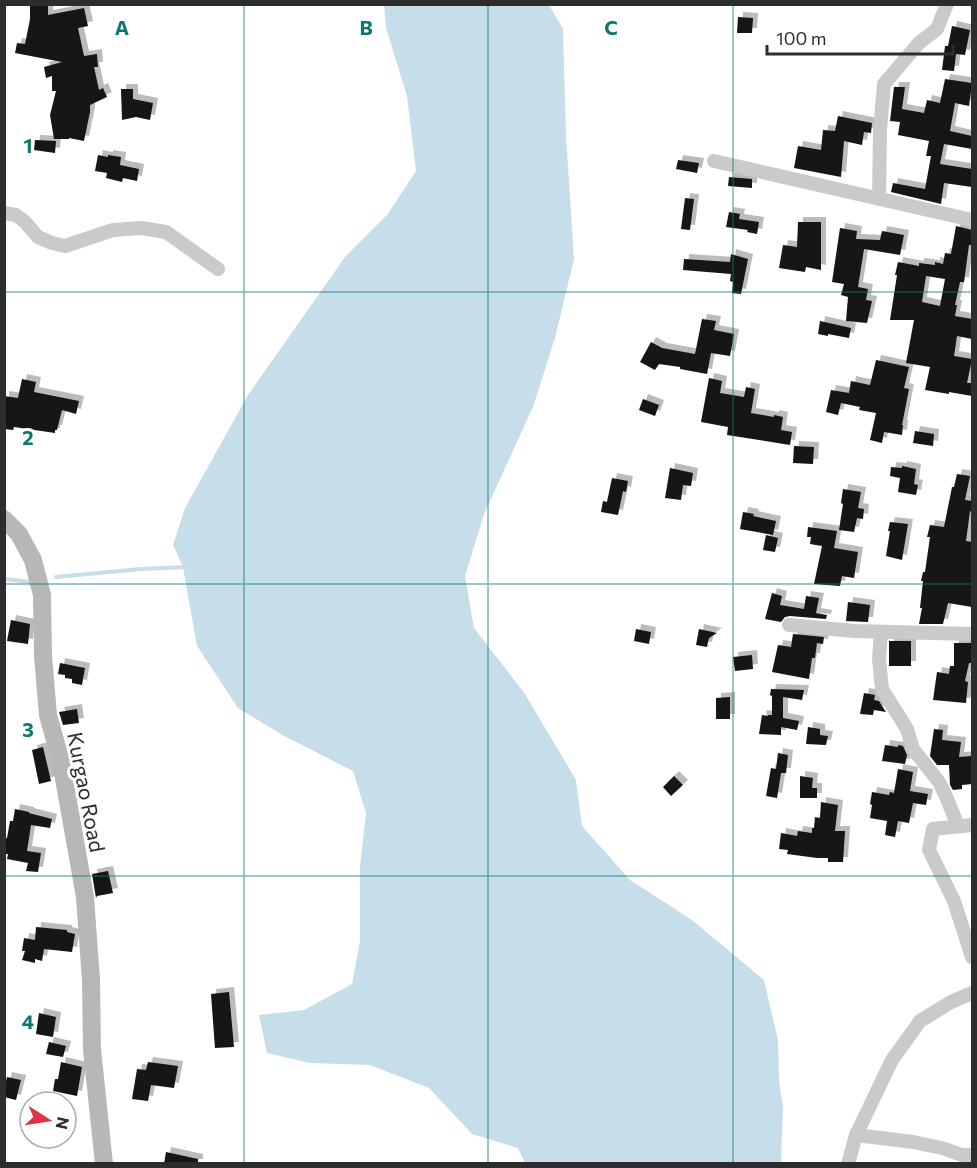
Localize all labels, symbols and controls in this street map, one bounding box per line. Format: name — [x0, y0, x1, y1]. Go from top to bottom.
text: A — [115, 15, 129, 39]
text: B — [359, 15, 373, 39]
text: C — [604, 15, 618, 39]
scale bar — [767, 18, 953, 56]
text: 100 m — [776, 27, 826, 49]
text: 1 — [23, 133, 33, 157]
text: 2 — [22, 425, 34, 449]
text: 3 — [22, 717, 34, 741]
street label: Kurgao Road — [63, 730, 111, 854]
text: 4 — [22, 1009, 34, 1033]
north arrow — [18, 1090, 78, 1150]
text: N — [53, 1115, 74, 1131]

